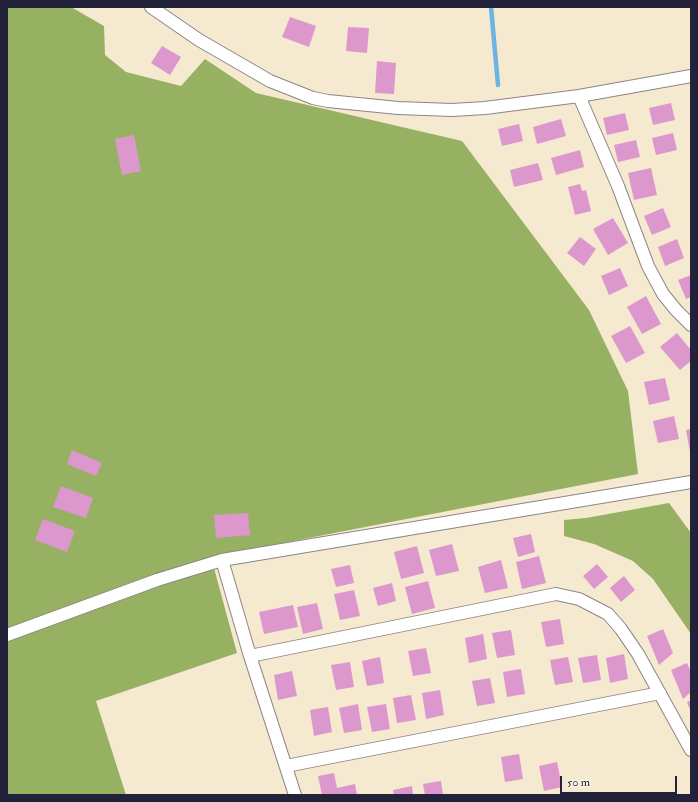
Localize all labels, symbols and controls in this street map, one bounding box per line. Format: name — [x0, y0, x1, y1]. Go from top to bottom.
scale bar — [562, 768, 679, 794]
text: 50 m — [567, 775, 590, 790]

